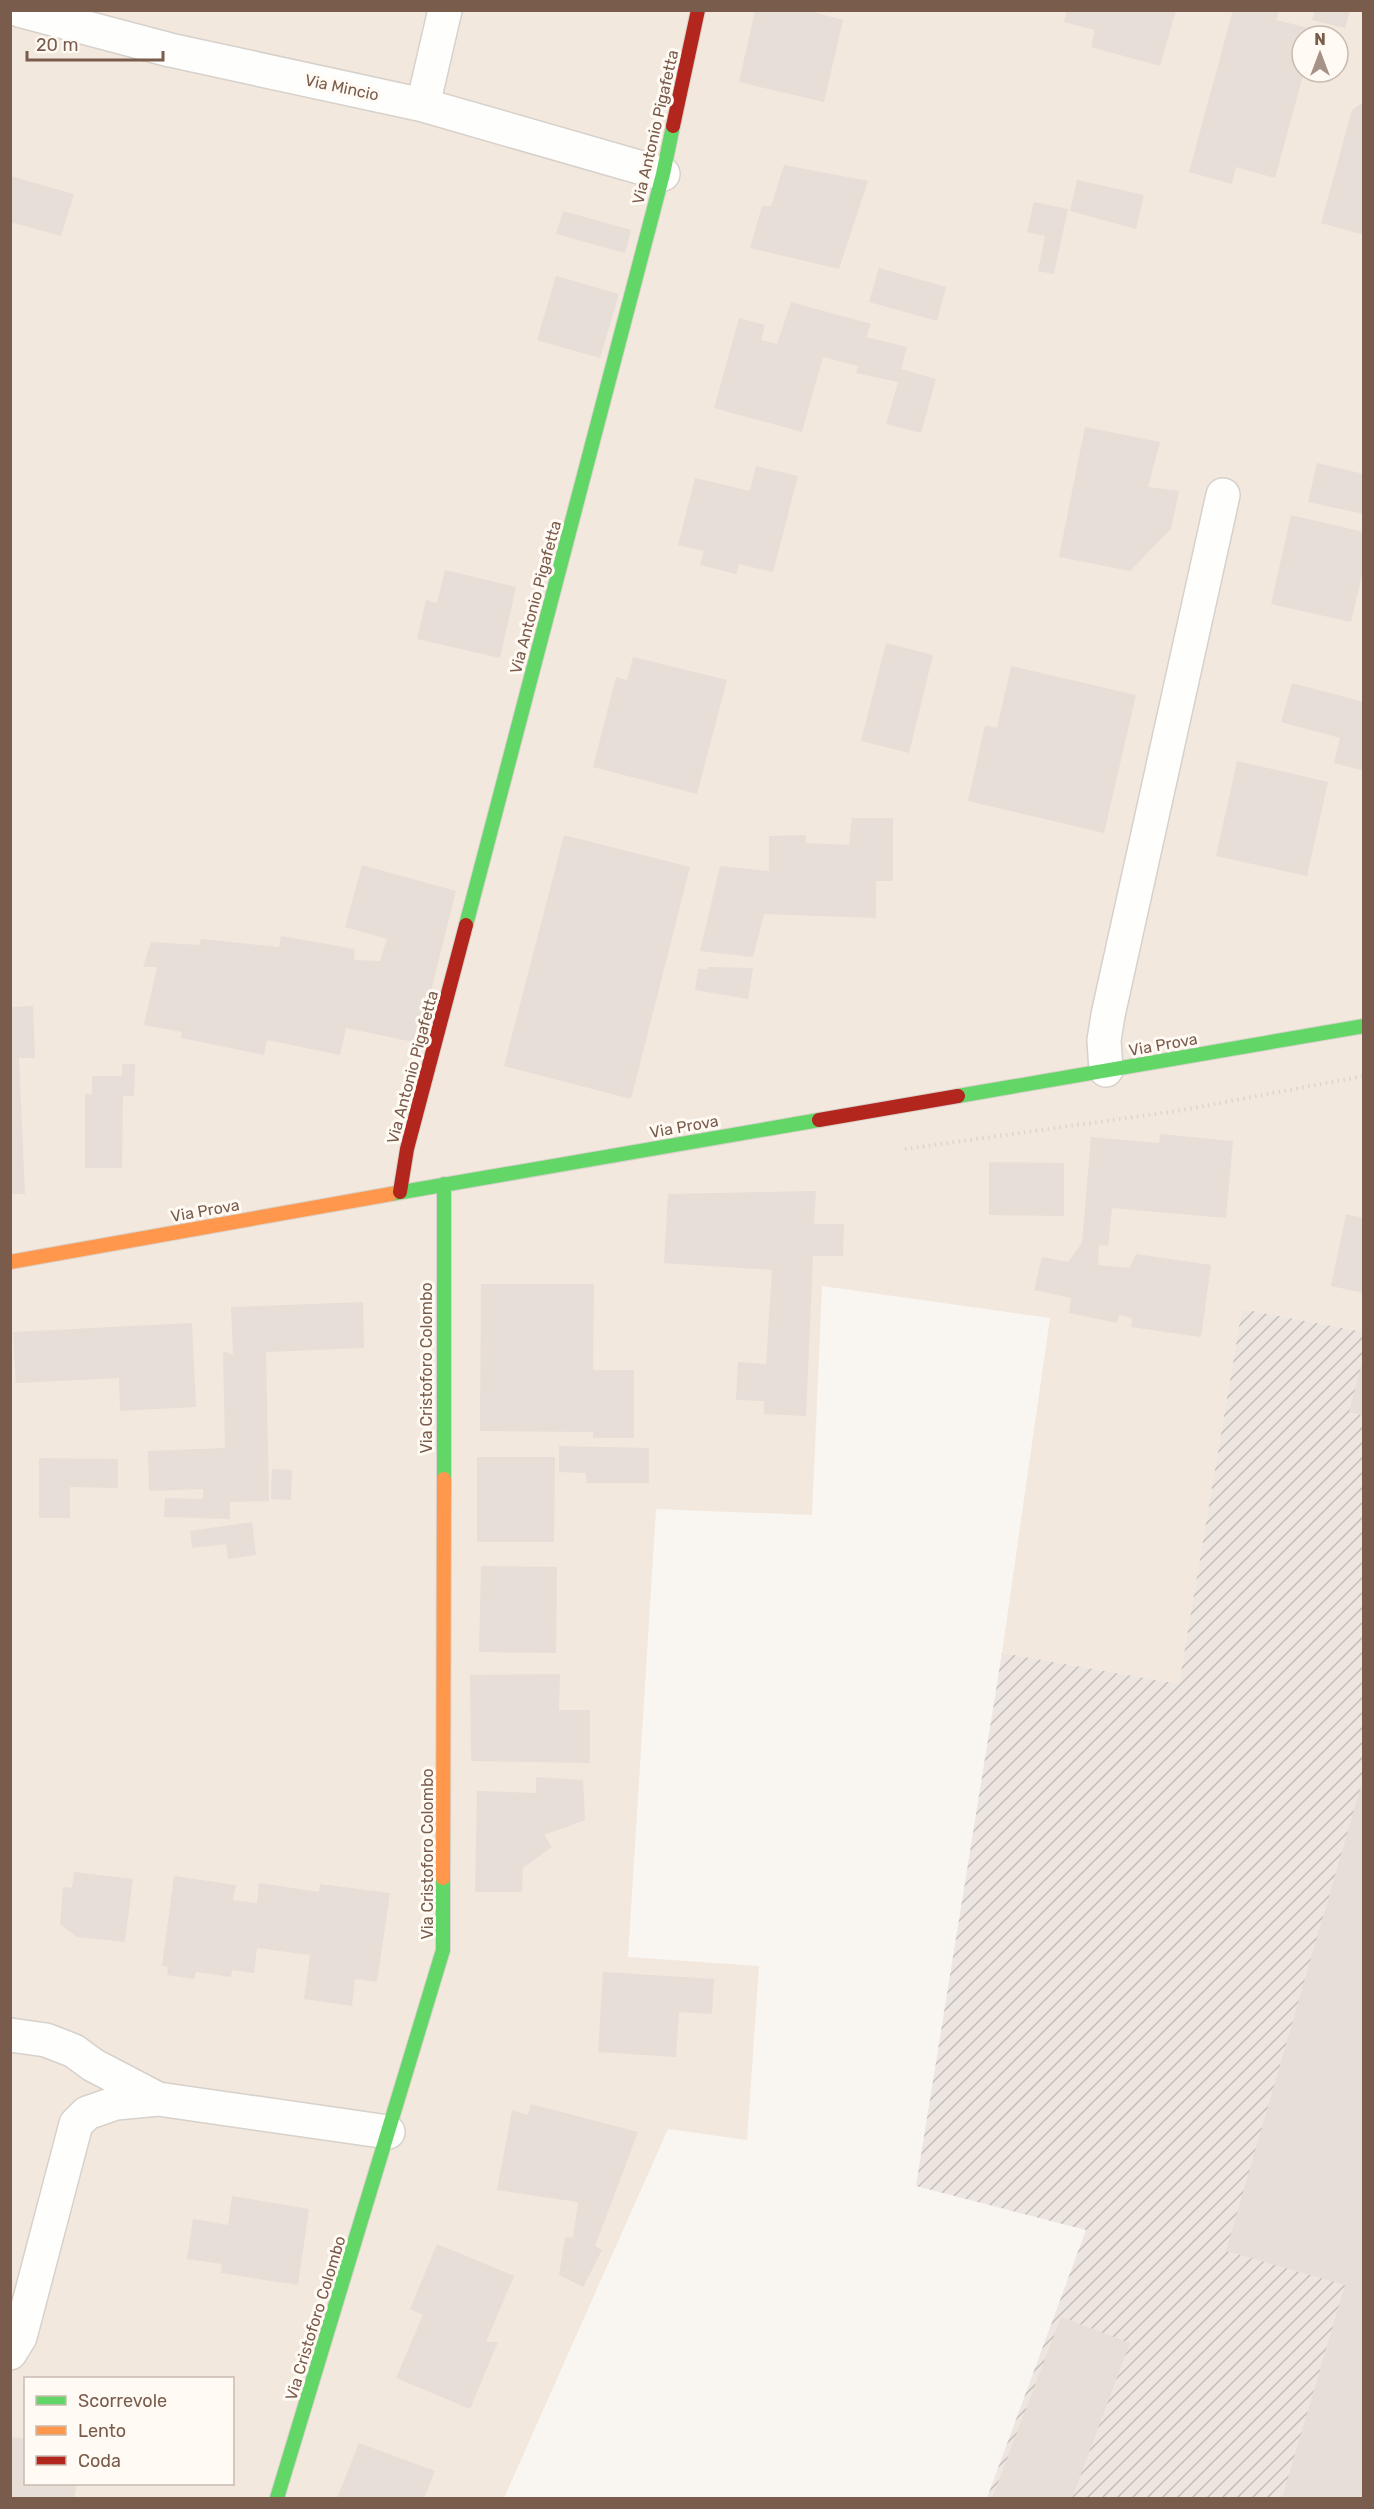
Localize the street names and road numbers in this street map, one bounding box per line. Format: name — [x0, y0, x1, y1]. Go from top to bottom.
street label: Via Antonio Pigafetta — [628, 48, 682, 206]
street label: Via Mincio — [303, 70, 381, 105]
street label: Via Antonio Pigafetta — [506, 518, 565, 676]
street label: Via Antonio Pigafetta — [383, 988, 442, 1146]
street label: Via Prova — [1127, 1029, 1199, 1060]
street label: Via Prova — [648, 1111, 720, 1142]
street label: Via Prova — [169, 1195, 241, 1226]
street label: Via Cristoforo Colombo — [417, 1282, 436, 1454]
street label: Via Cristoforo Colombo — [418, 1768, 437, 1940]
street label: Via Cristoforo Colombo — [281, 2234, 350, 2403]

